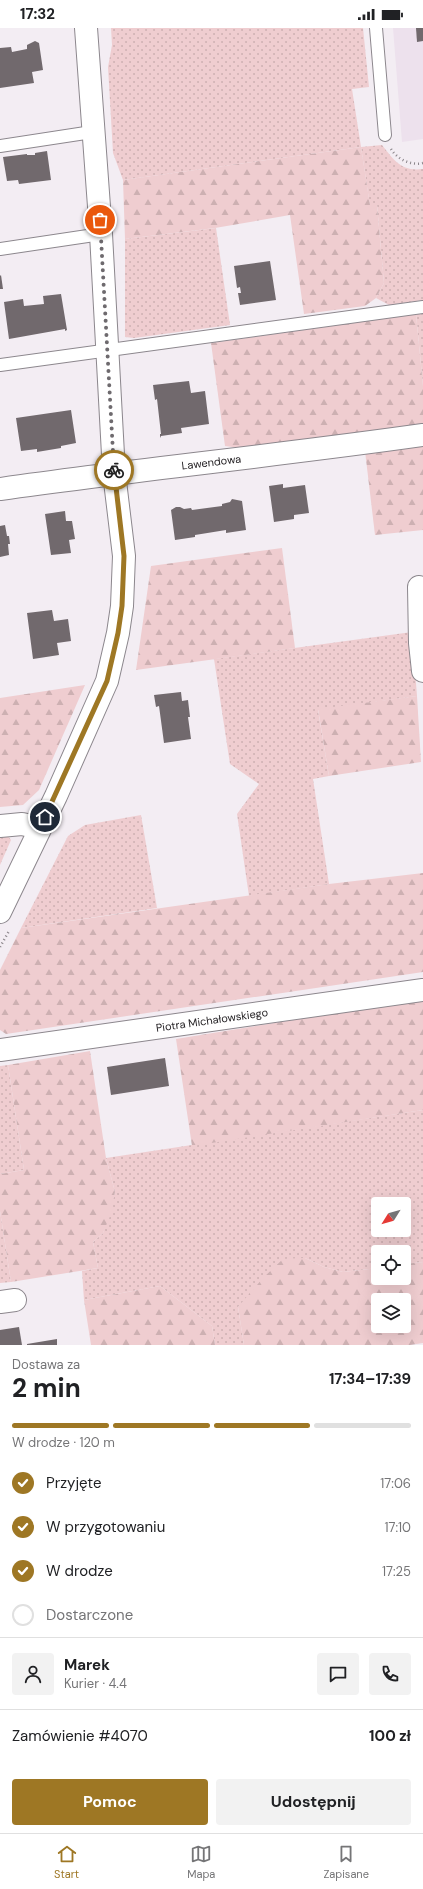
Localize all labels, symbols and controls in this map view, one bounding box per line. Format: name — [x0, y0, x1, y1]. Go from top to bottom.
text: 17:32 — [20, 4, 55, 24]
pin — [83, 203, 117, 237]
icon: bag — [89, 209, 111, 231]
courier — [94, 450, 134, 490]
street label: Lawendowa — [181, 451, 242, 473]
icon: bike — [103, 459, 125, 481]
pin — [28, 800, 62, 834]
icon: home — [34, 806, 56, 828]
street label: Piotra Michałowskiego — [155, 1005, 269, 1035]
north arrow — [371, 1197, 411, 1237]
map controls — [371, 1197, 411, 1333]
button: locate — [371, 1245, 411, 1285]
button: layers — [371, 1293, 411, 1333]
text: Dostawa za — [12, 1356, 80, 1373]
text: 17:34–17:39 — [329, 1369, 411, 1389]
text: 2 min — [12, 1371, 81, 1405]
text: W drodze · 120 m — [12, 1434, 115, 1451]
icon: check — [12, 1472, 34, 1494]
text: Przyjęte — [46, 1473, 102, 1493]
text: 17:06 — [380, 1475, 411, 1492]
icon: check — [12, 1516, 34, 1538]
text: W przygotowaniu — [46, 1517, 165, 1537]
text: 17:10 — [384, 1519, 411, 1536]
icon: check — [12, 1560, 34, 1582]
text: W drodze — [46, 1561, 113, 1581]
text: 17:25 — [382, 1563, 411, 1580]
text: Dostarczone — [46, 1605, 133, 1625]
button: person — [12, 1653, 54, 1695]
button: chat — [317, 1653, 359, 1695]
button: phone — [369, 1653, 411, 1695]
text: Marek — [64, 1655, 110, 1675]
text: Kurier · 4.4 — [64, 1675, 127, 1692]
text: Zamówienie #4070 — [12, 1726, 148, 1746]
text: 100 zł — [369, 1726, 411, 1746]
button: Pomoc — [12, 1779, 208, 1825]
button: Udostępnij — [216, 1779, 411, 1825]
tab: Start — [54, 1843, 79, 1881]
tab: Mapa — [187, 1843, 215, 1881]
tab: Zapisane — [323, 1843, 369, 1881]

